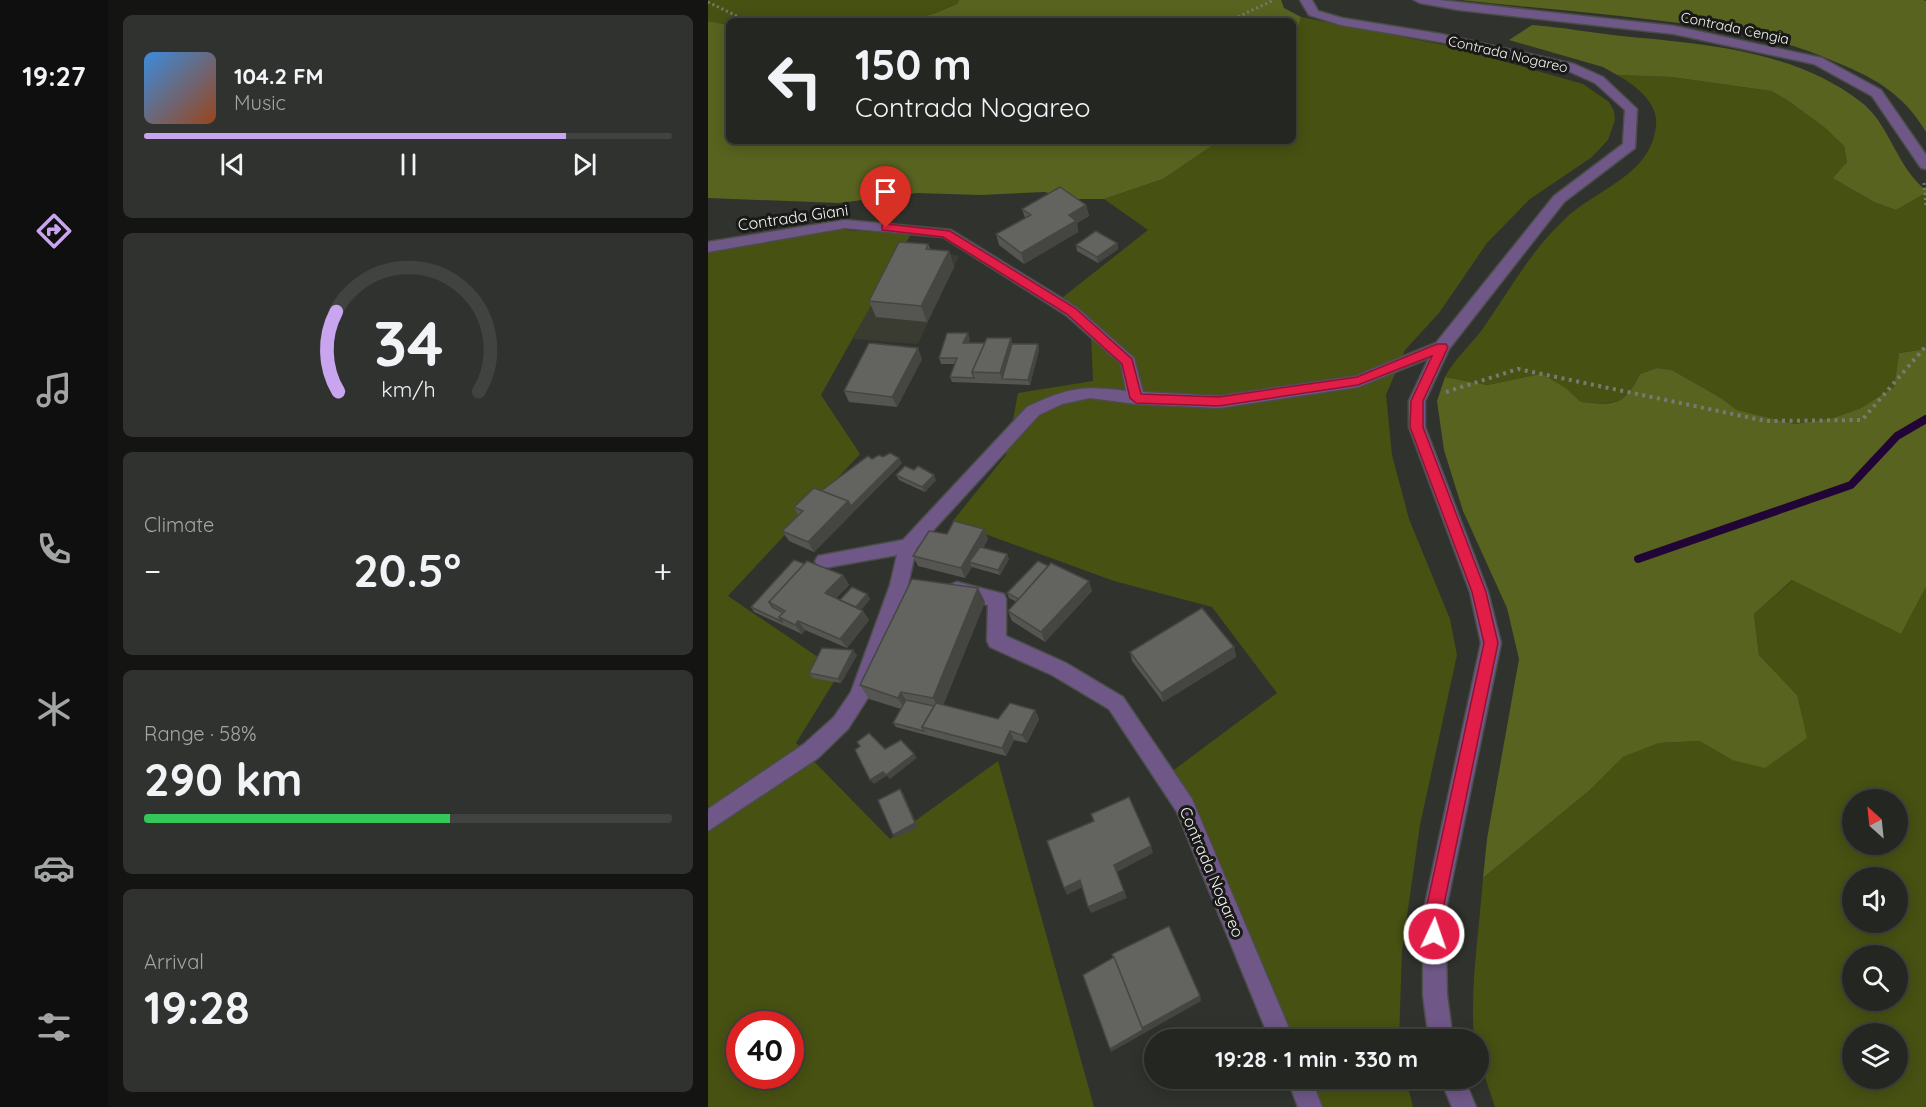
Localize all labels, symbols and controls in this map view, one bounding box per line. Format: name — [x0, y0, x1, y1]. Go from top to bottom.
street label: Contrada Cengia — [1679, 8, 1791, 48]
street label: Contrada Nogareo — [1446, 31, 1570, 77]
text: 150 m — [855, 38, 972, 91]
icon: left — [756, 42, 834, 120]
text: 19:27 — [22, 59, 86, 93]
text: 104.2 FM — [234, 62, 324, 90]
text: Music — [234, 90, 286, 115]
text: Contrada Nogareo — [855, 90, 1091, 124]
icon: previous — [216, 148, 249, 181]
icon: pause — [392, 148, 425, 181]
icon: next — [568, 148, 601, 181]
pin — [860, 166, 911, 228]
icon: arrive — [869, 175, 902, 208]
street label: Contrada Giani — [737, 199, 849, 235]
icon: directions — [33, 210, 75, 252]
text: 34 — [373, 304, 443, 382]
icon: music — [33, 369, 75, 411]
text: km/h — [381, 377, 435, 403]
text: Climate — [144, 512, 214, 537]
icon: phone — [33, 528, 75, 570]
text: 20.5° — [353, 542, 461, 598]
text: − — [144, 550, 161, 591]
text: + — [653, 550, 672, 591]
icon: climate — [33, 688, 75, 730]
text: Range · 58% — [144, 721, 257, 746]
text: 290 km — [144, 751, 303, 807]
north arrow — [1842, 789, 1908, 855]
map controls — [1842, 789, 1908, 1089]
street label: Contrada Nogareo — [1176, 804, 1248, 940]
icon: car — [33, 847, 75, 889]
button: sound — [1842, 867, 1908, 933]
position arrow — [1402, 902, 1466, 966]
button: search — [1842, 945, 1908, 1011]
text: Arrival — [144, 949, 204, 974]
text: 19:28 — [144, 979, 250, 1035]
icon: filters — [33, 1006, 75, 1048]
speed limit sign: 40 — [726, 1011, 804, 1089]
button: layers — [1842, 1023, 1908, 1089]
text: 19:28 · 1 min · 330 m — [1215, 1045, 1418, 1073]

